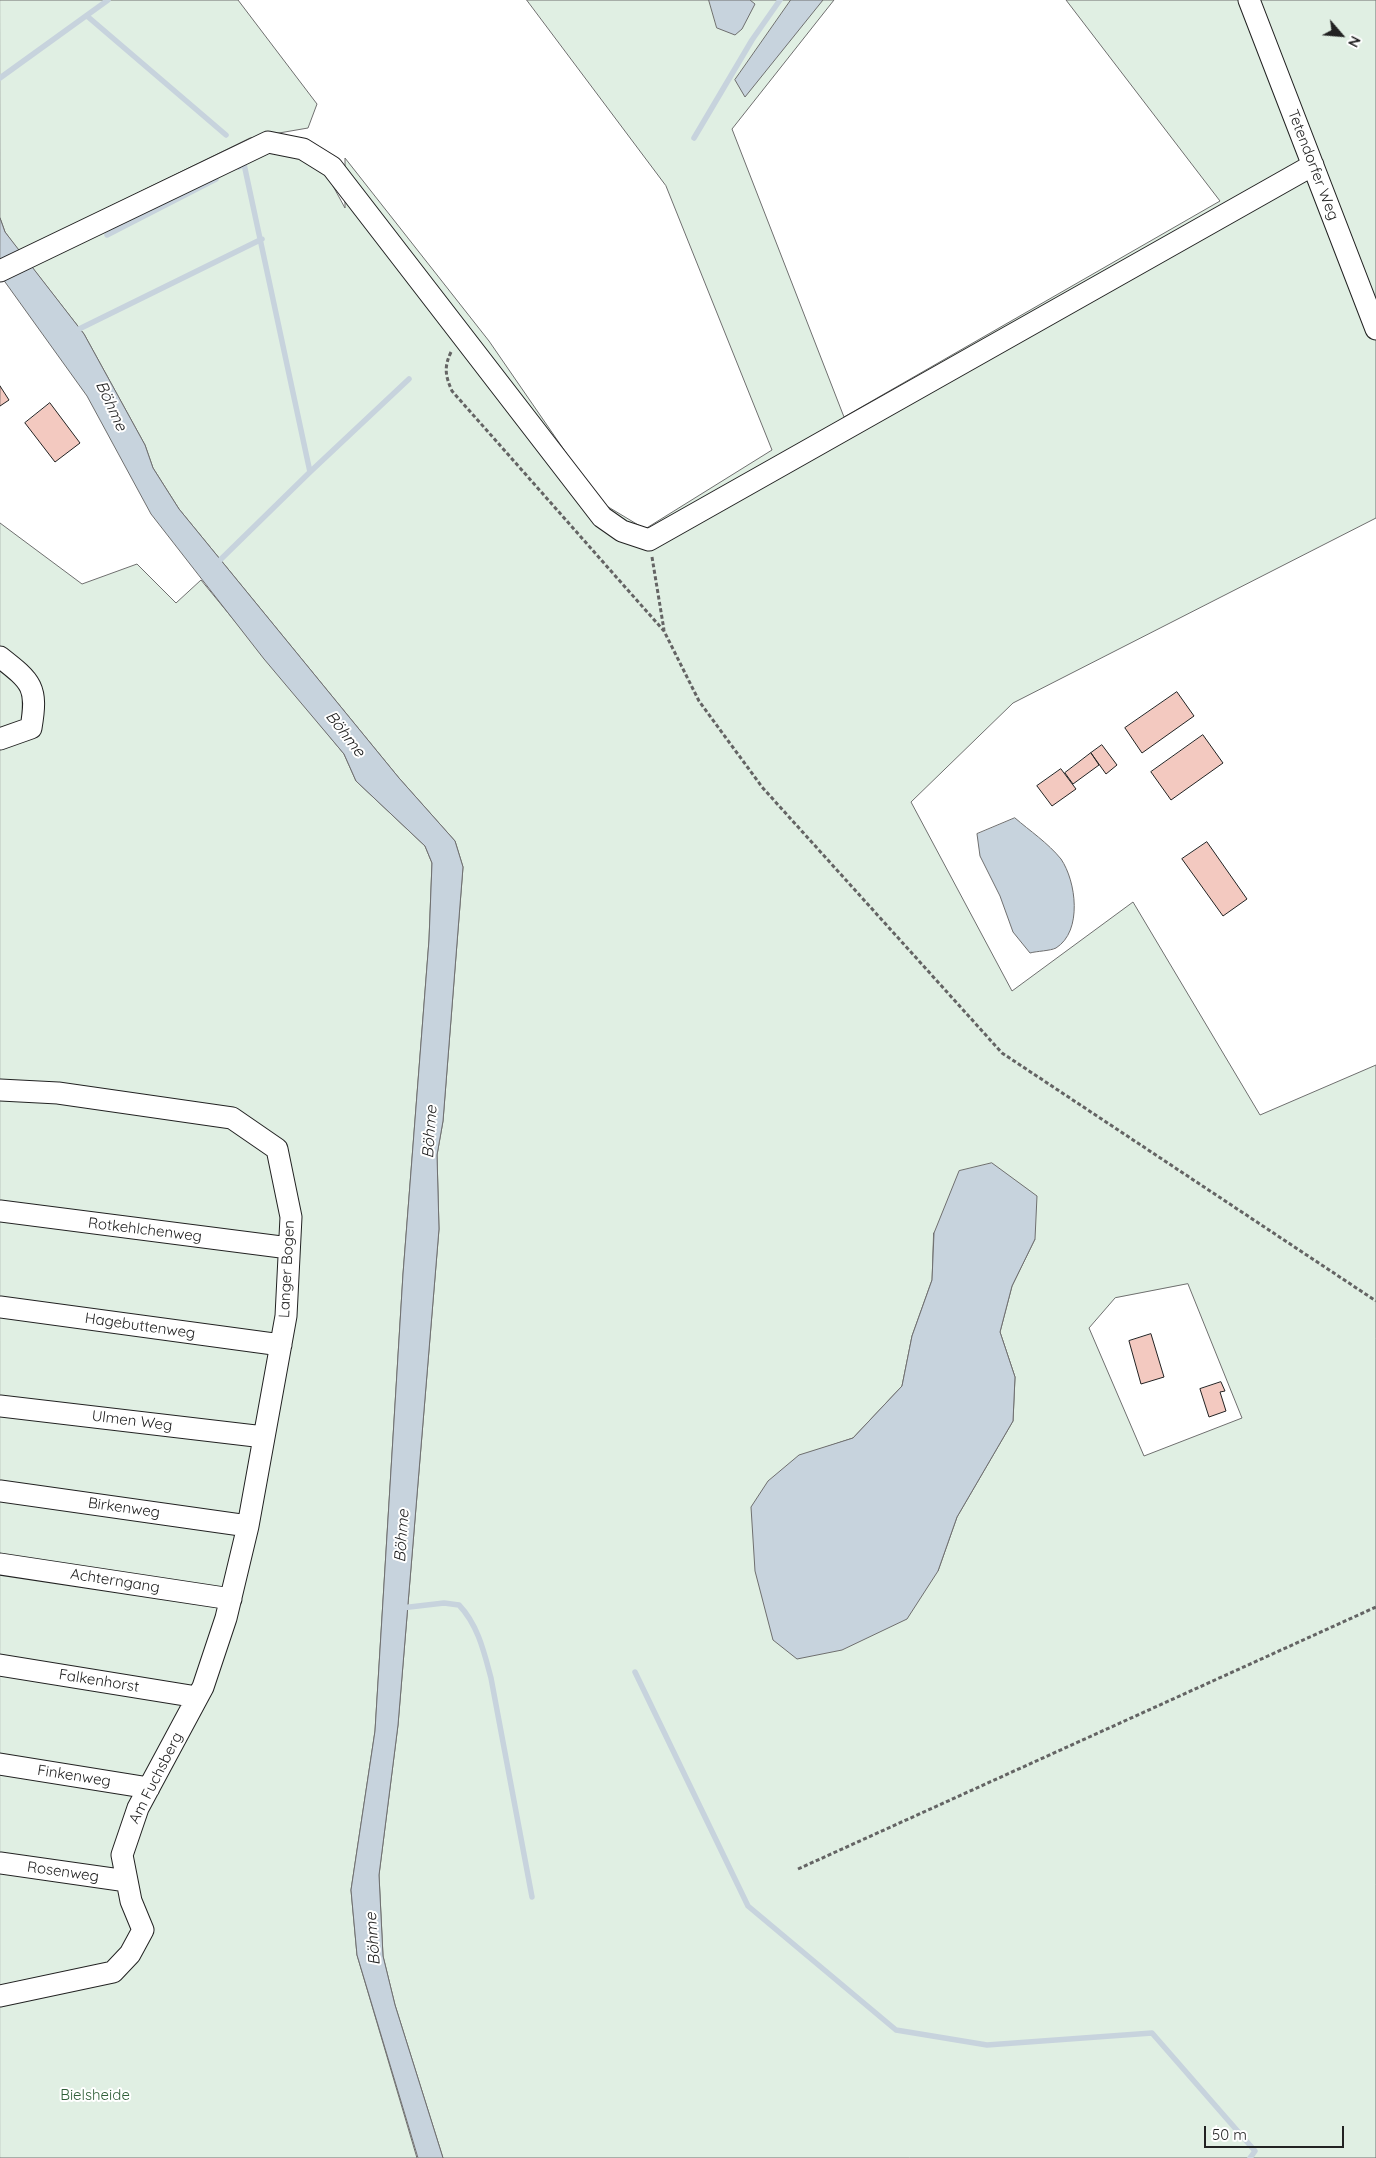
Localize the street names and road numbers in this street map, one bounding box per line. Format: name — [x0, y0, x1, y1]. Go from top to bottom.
street label: Tetendorfer Weg — [1284, 107, 1342, 223]
street label: Rotkehlchenweg — [87, 1214, 203, 1246]
street label: Langer Bogen — [275, 1220, 299, 1318]
street label: Hagebuttenweg — [84, 1309, 196, 1343]
street label: Ulmen Weg — [91, 1407, 173, 1435]
street label: Birkenweg — [87, 1494, 161, 1522]
street label: Achterngang — [69, 1565, 161, 1597]
street label: Falkenhorst — [58, 1666, 140, 1696]
street label: Am Fuchsberg — [125, 1729, 187, 1827]
street label: Finkenweg — [36, 1761, 112, 1791]
street label: Rosenweg — [26, 1858, 100, 1886]

